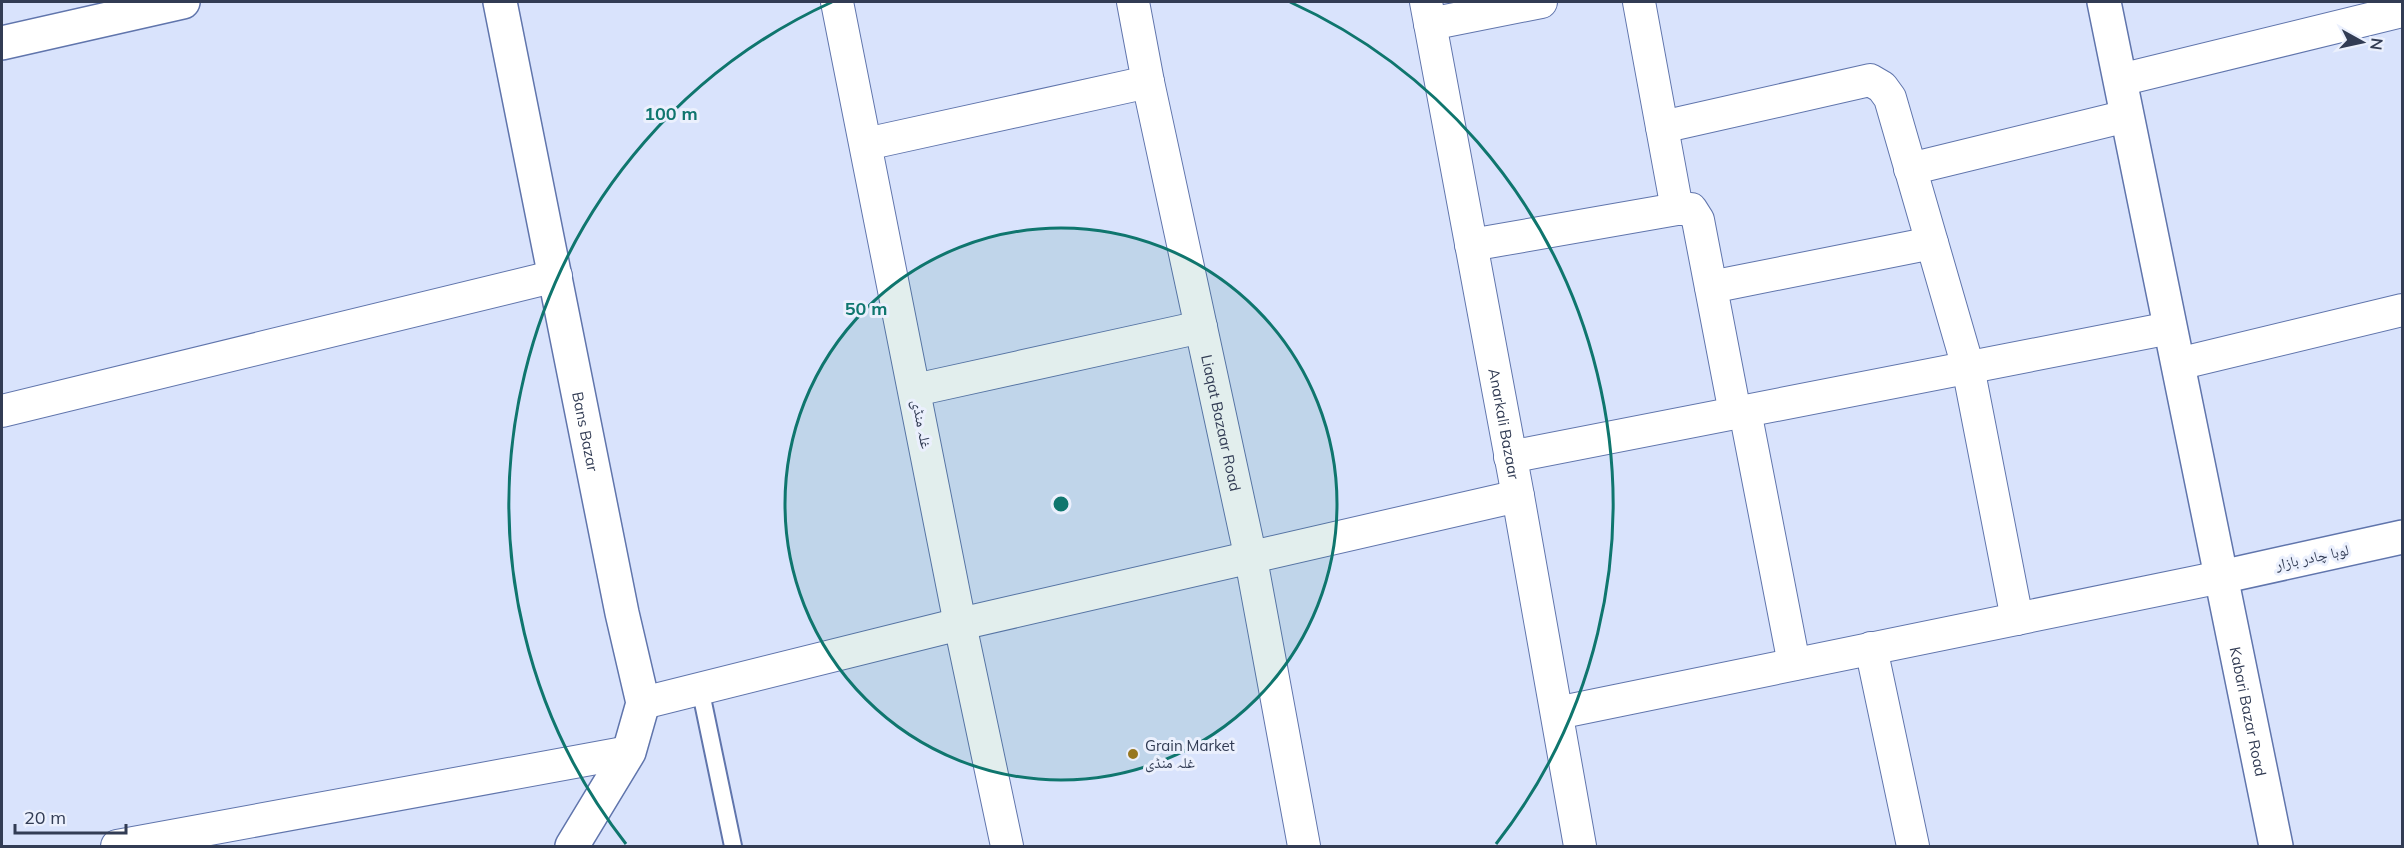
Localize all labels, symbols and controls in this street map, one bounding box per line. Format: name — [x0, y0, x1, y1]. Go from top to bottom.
north arrow — [2332, 12, 2392, 72]
text: N — [2366, 37, 2388, 51]
text: 100 m — [644, 102, 698, 125]
text: 50 m — [845, 297, 887, 320]
street label: Liaqat Bazaar Road — [1198, 353, 1246, 493]
street label: Anarkali Bazaar — [1485, 367, 1524, 481]
street label: Bans Bazar — [569, 390, 603, 474]
street label: غلہ منڈی — [907, 398, 936, 451]
centre of rings — [1051, 494, 1071, 514]
street label: لوہا چادر بازار — [2273, 540, 2350, 574]
street label: Kabari Bazar Road — [2226, 645, 2271, 778]
place label: Grain Market غلہ منڈی — [1145, 736, 1235, 773]
marker: Grain Market غلہ منڈی — [1126, 747, 1140, 761]
scale bar — [15, 797, 126, 835]
text: 20 m — [24, 806, 66, 829]

